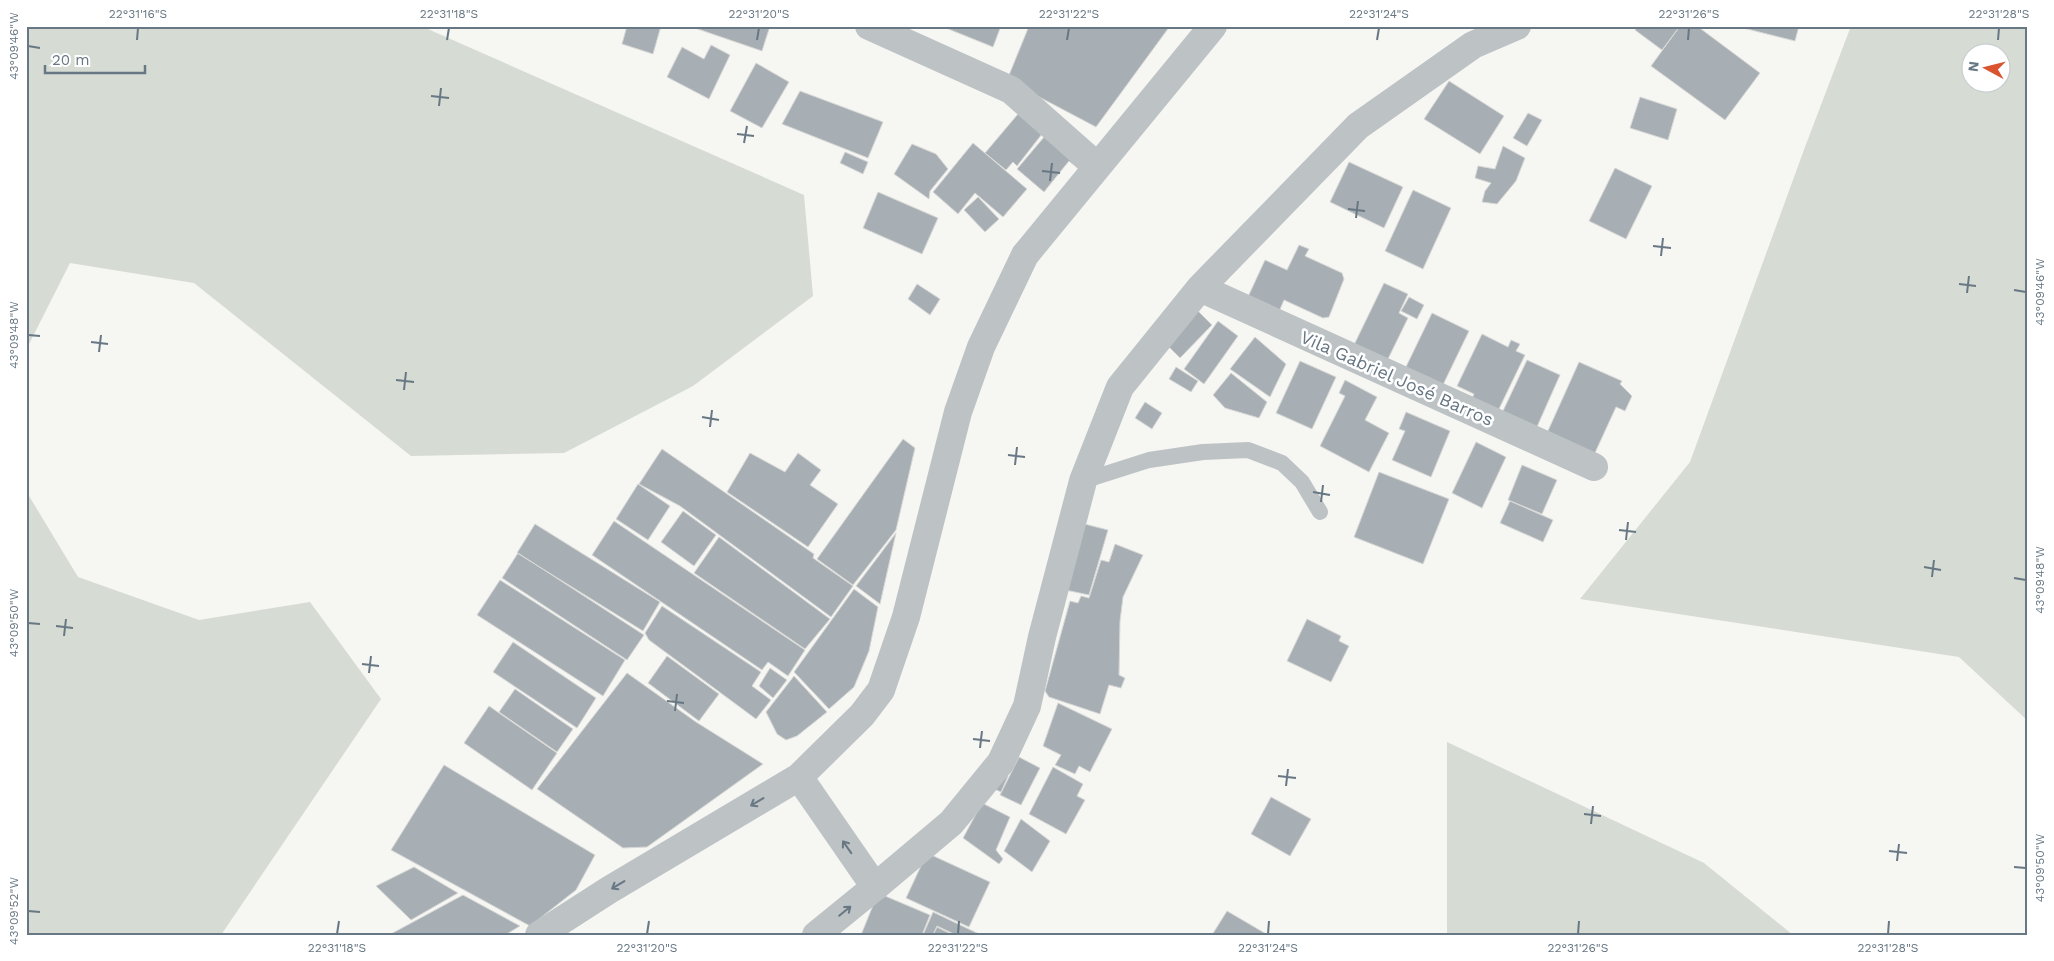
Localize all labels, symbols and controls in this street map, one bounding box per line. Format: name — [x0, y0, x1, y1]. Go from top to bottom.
text: 22°31'16"S — [109, 7, 167, 21]
text: 22°31'18"S — [420, 7, 478, 21]
text: 22°31'20"S — [729, 7, 790, 21]
text: 22°31'22"S — [1039, 7, 1099, 21]
text: 22°31'24"S — [1349, 7, 1409, 21]
text: 22°31'26"S — [1659, 7, 1719, 21]
text: 22°31'28"S — [1969, 7, 2029, 21]
text: 43°09'46"W — [7, 12, 21, 80]
scale bar — [45, 42, 145, 74]
north arrow — [1962, 42, 2012, 92]
text: 20 m — [52, 51, 90, 69]
text: N — [1965, 60, 1982, 73]
text: 43°09'46"W — [2033, 258, 2047, 326]
text: 43°09'48"W — [7, 301, 21, 369]
street label: Vila Gabriel José Barros — [1297, 326, 1497, 430]
text: 43°09'48"W — [2033, 546, 2047, 614]
text: 43°09'50"W — [7, 588, 21, 657]
one-way arrow — [751, 797, 765, 807]
text: 43°09'50"W — [2033, 833, 2047, 902]
one-way arrow — [842, 840, 852, 854]
text: 43°09'52"W — [7, 877, 21, 945]
one-way arrow — [611, 881, 625, 891]
one-way arrow — [839, 905, 852, 916]
text: 22°31'18"S — [308, 941, 366, 955]
text: 22°31'20"S — [617, 941, 678, 955]
text: 22°31'22"S — [928, 941, 988, 955]
text: 22°31'24"S — [1238, 941, 1298, 955]
text: 22°31'26"S — [1548, 941, 1608, 955]
text: 22°31'28"S — [1858, 941, 1918, 955]

